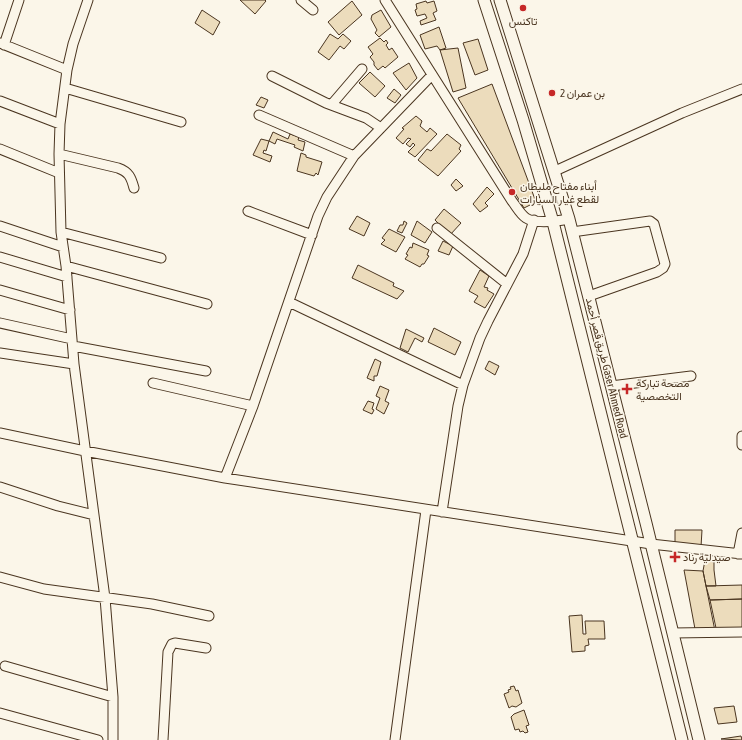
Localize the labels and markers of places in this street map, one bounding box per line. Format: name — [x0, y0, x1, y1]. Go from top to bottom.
marker: تاكنس — [518, 3, 528, 13]
place label: تاكنس — [509, 15, 538, 28]
place label: بن عمران 2 — [560, 87, 605, 100]
marker: بن عمران 2 — [547, 88, 557, 98]
place label: أبناء مفتاح مليطان لقطع غيار السيارات — [520, 180, 599, 207]
marker: أبناء مفتاح مليطان لقطع غيار السيارات — [507, 187, 517, 197]
place label: مصحة تباركة التخصصية — [636, 377, 690, 403]
marker: مصحة تباركة التخصصية — [621, 383, 633, 395]
place label: صيدلية رناد — [683, 551, 731, 564]
marker: صيدلية رناد — [670, 552, 680, 562]

